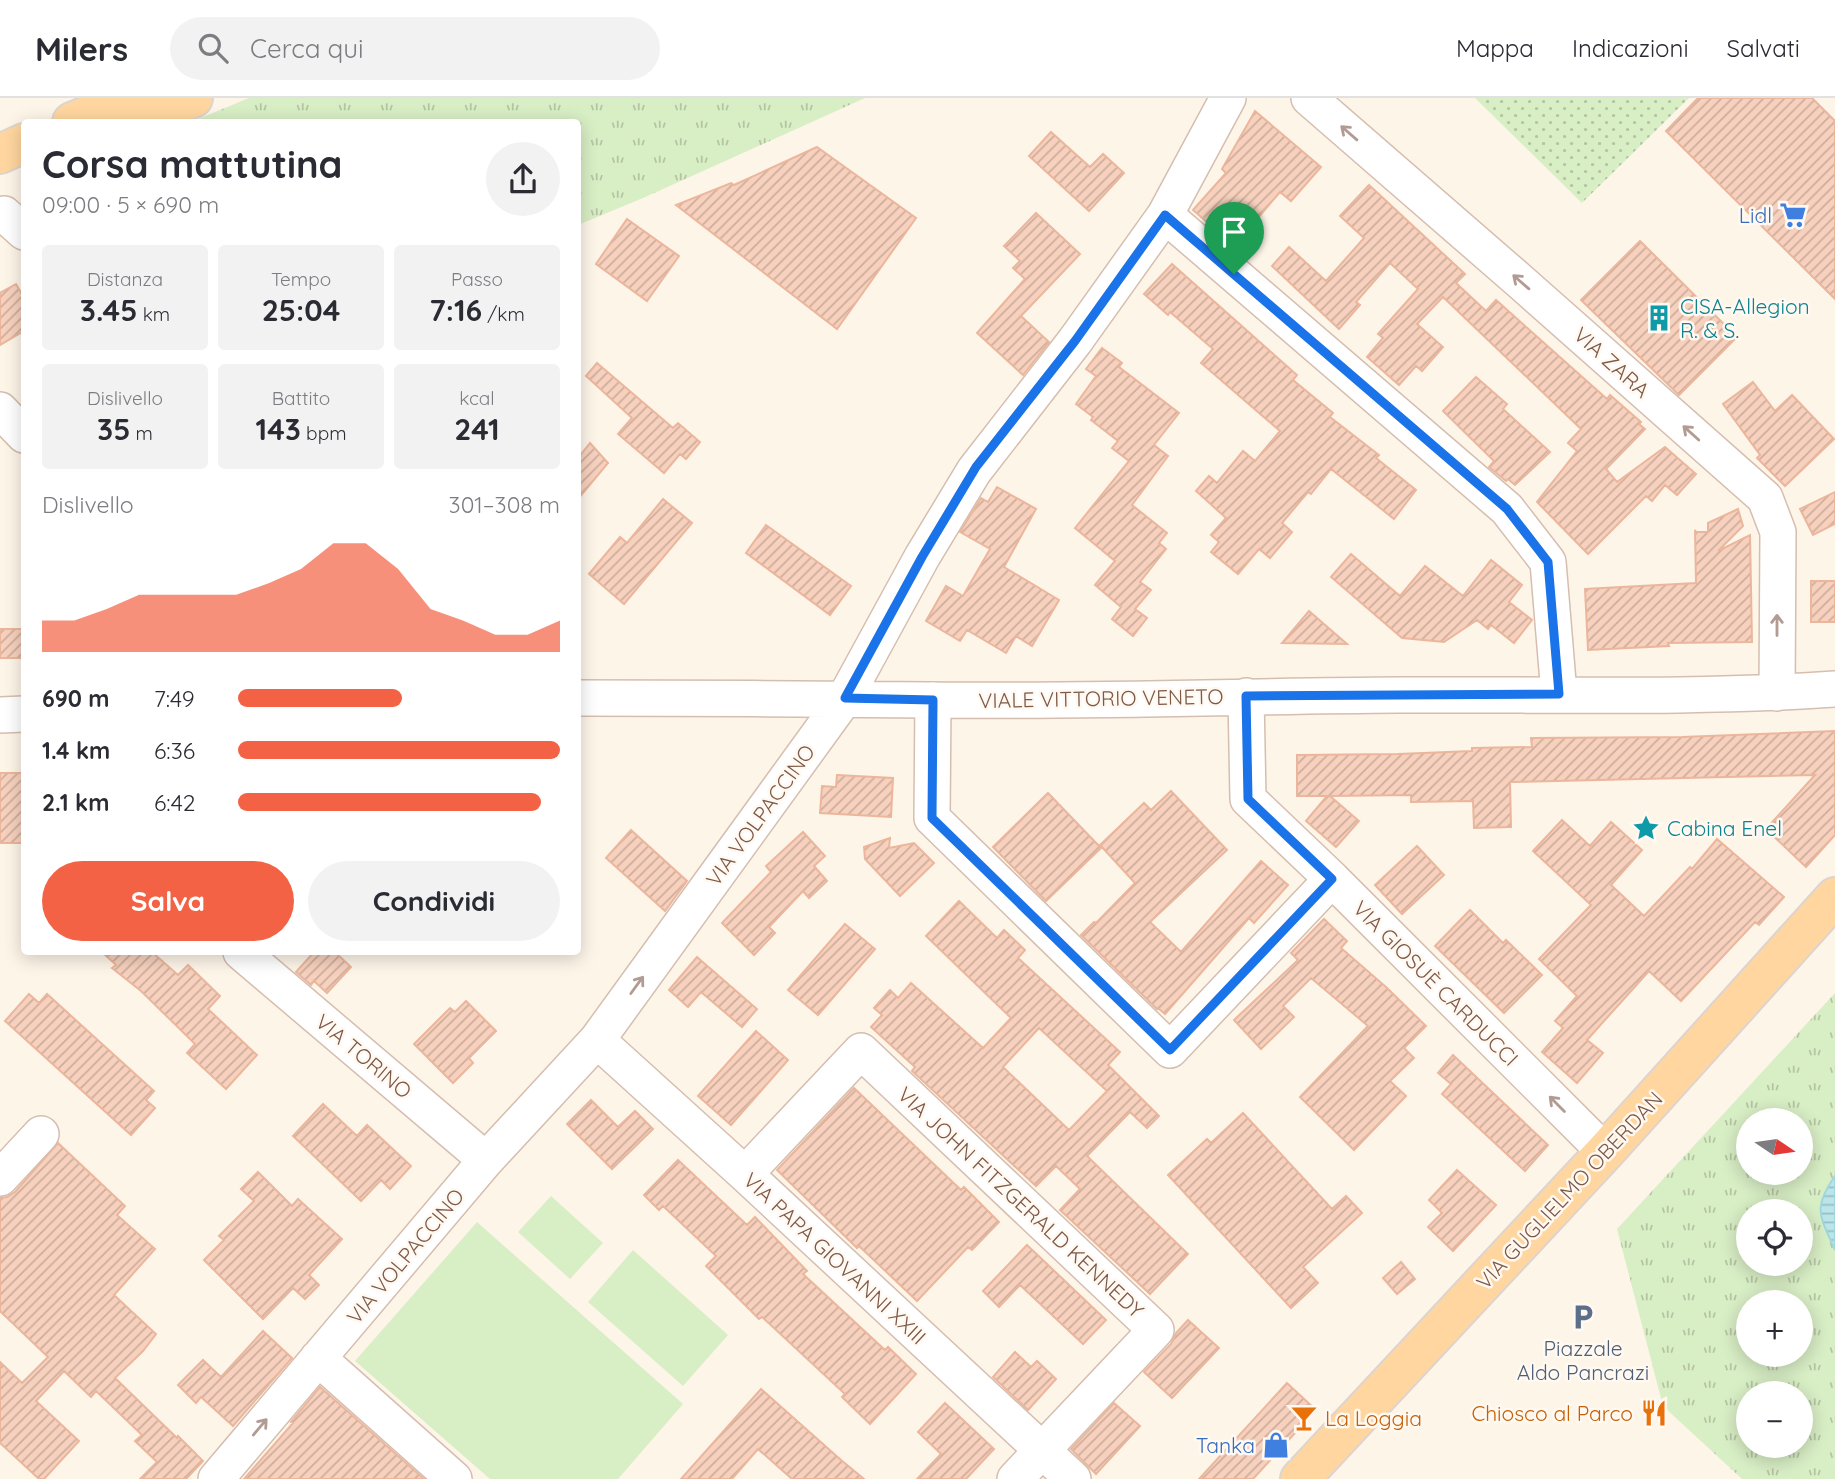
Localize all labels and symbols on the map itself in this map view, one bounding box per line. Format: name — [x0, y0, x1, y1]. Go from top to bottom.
one-way arrow — [1340, 125, 1358, 141]
supermarket icon: Lidl — [1778, 200, 1808, 230]
pin — [1204, 202, 1264, 274]
place label: Lidl — [1739, 202, 1772, 228]
one-way arrow — [1512, 274, 1530, 290]
place label: CISA-Allegion R. & S. — [1680, 293, 1810, 343]
building icon: CISA-Allegion R. & S. — [1644, 303, 1674, 333]
street label: VIA ZARA — [1569, 321, 1655, 403]
one-way arrow — [1682, 425, 1700, 441]
one-way arrow — [1770, 613, 1784, 636]
street label: VIALE VITTORIO VENETO — [978, 683, 1224, 713]
street label: VIA VOLPACCINO — [700, 739, 820, 891]
place icon: Cabina Enel — [1631, 813, 1661, 843]
place label: Cabina Enel — [1667, 815, 1782, 841]
street label: VIA GIOSUÈ CARDUCCI — [1348, 895, 1524, 1071]
one-way arrow — [629, 975, 644, 994]
street label: VIA TORINO — [311, 1008, 417, 1104]
street label: VIA JOHN FITZGERALD KENNEDY — [893, 1081, 1150, 1323]
street label: VIA GUGLIELMO OBERDAN — [1470, 1086, 1668, 1294]
one-way arrow — [1548, 1096, 1565, 1113]
north arrow — [1736, 1108, 1813, 1185]
street label: VIA PAPA GIOVANNI XXIII — [738, 1167, 932, 1349]
street label: VIA VOLPACCINO — [341, 1183, 469, 1329]
parking icon: Piazzale Aldo Pancrazi — [1568, 1302, 1598, 1332]
place label: Piazzale Aldo Pancrazi — [1517, 1335, 1649, 1385]
restaurant icon: Chiosco al Parco — [1639, 1398, 1669, 1428]
place label: Chiosco al Parco — [1471, 1400, 1633, 1426]
bar icon: La Loggia — [1289, 1403, 1319, 1433]
place label: La Loggia — [1325, 1405, 1422, 1431]
one-way arrow — [252, 1418, 268, 1436]
shop icon: Tanka — [1261, 1430, 1291, 1460]
place label: Tanka — [1196, 1432, 1255, 1458]

